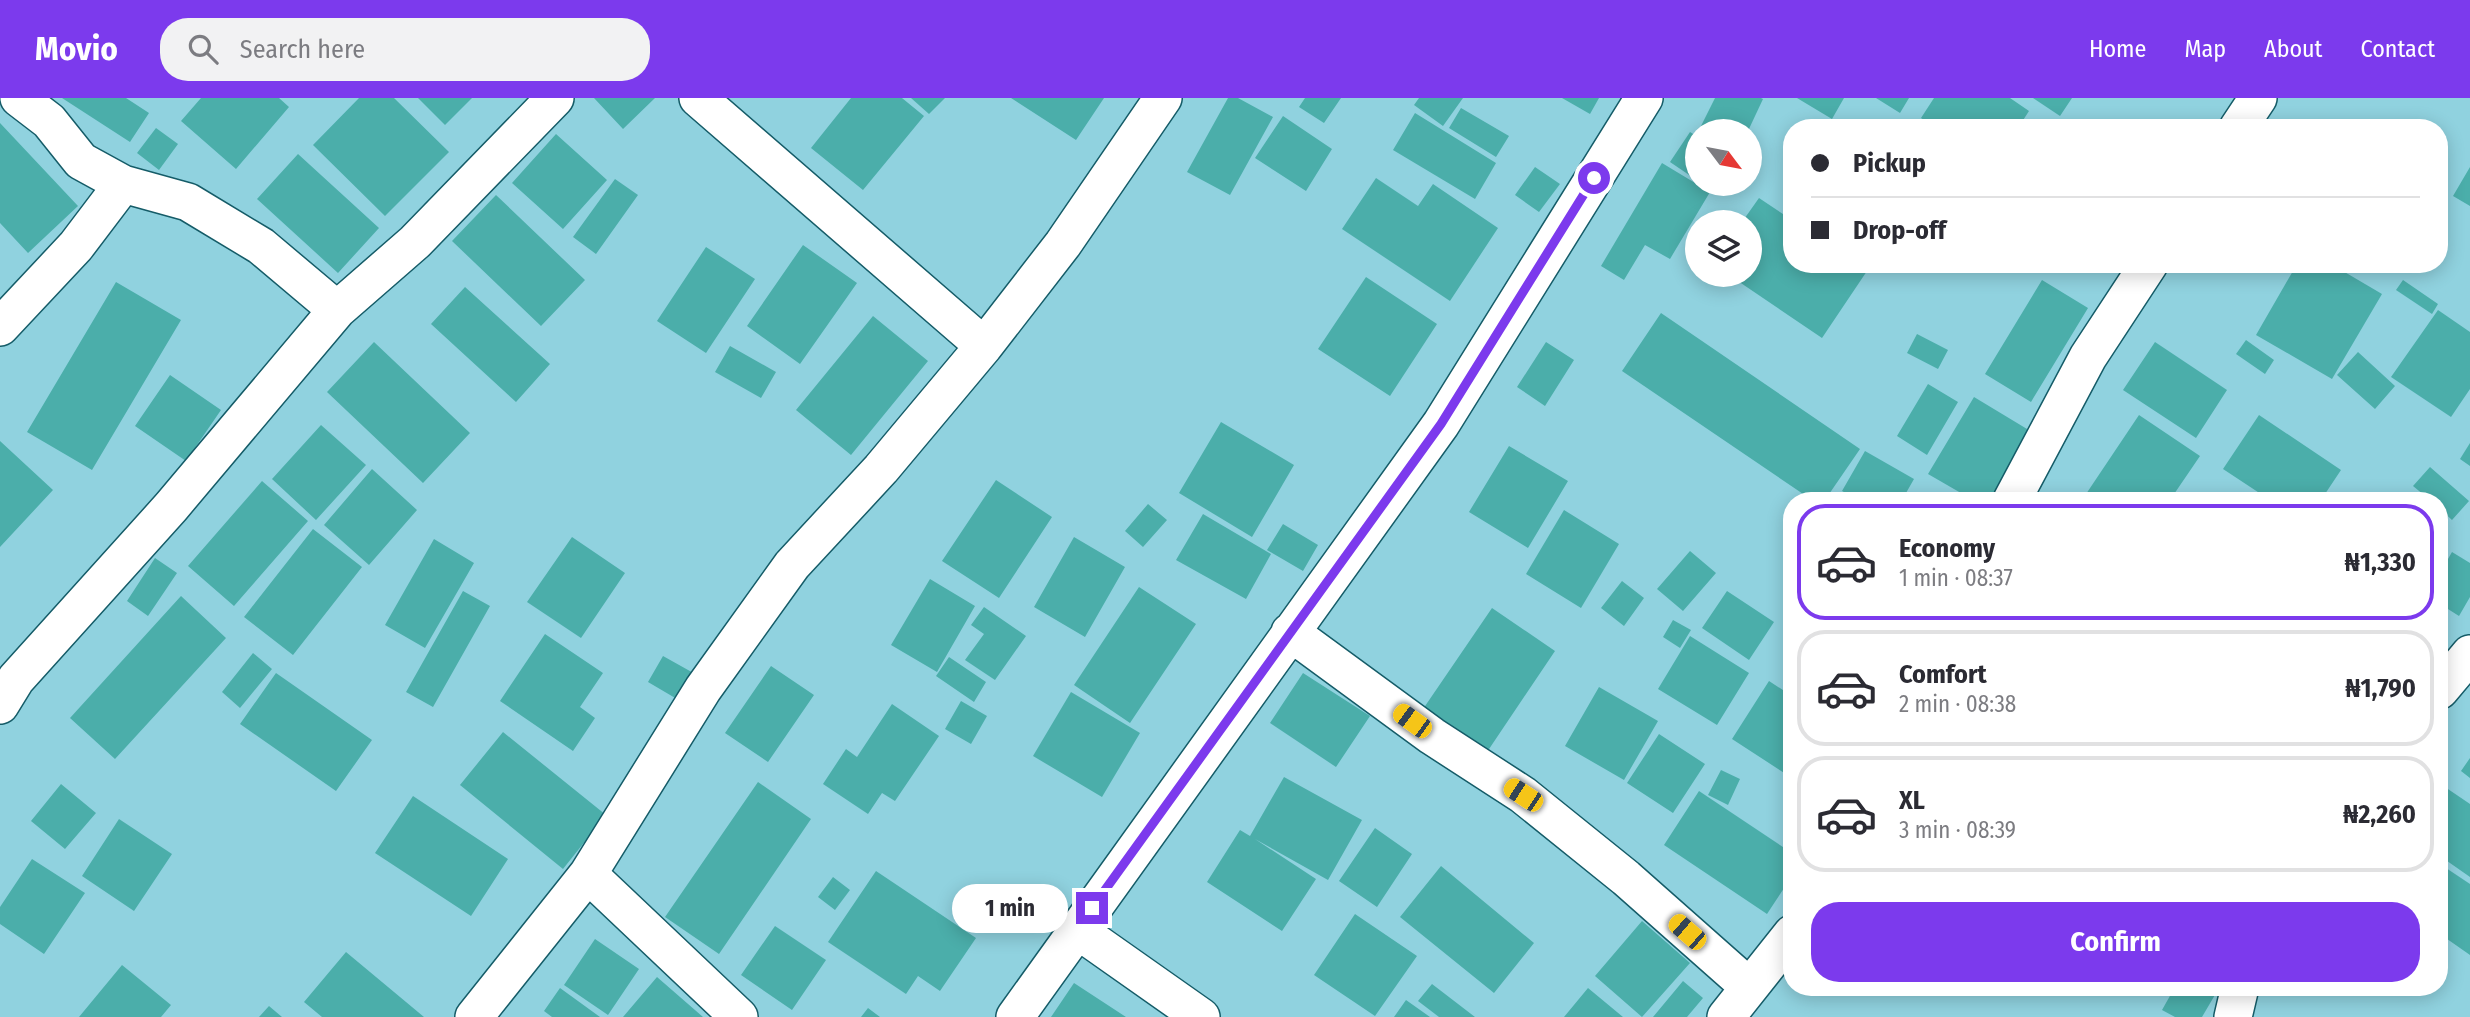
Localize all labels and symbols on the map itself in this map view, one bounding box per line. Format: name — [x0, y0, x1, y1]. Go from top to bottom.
north arrow — [1685, 119, 1762, 196]
route start — [1578, 162, 1610, 194]
car — [1389, 700, 1436, 742]
car — [1500, 775, 1547, 815]
callout: 1 min — [952, 884, 1068, 932]
route end — [1076, 892, 1108, 924]
car — [1665, 910, 1710, 954]

